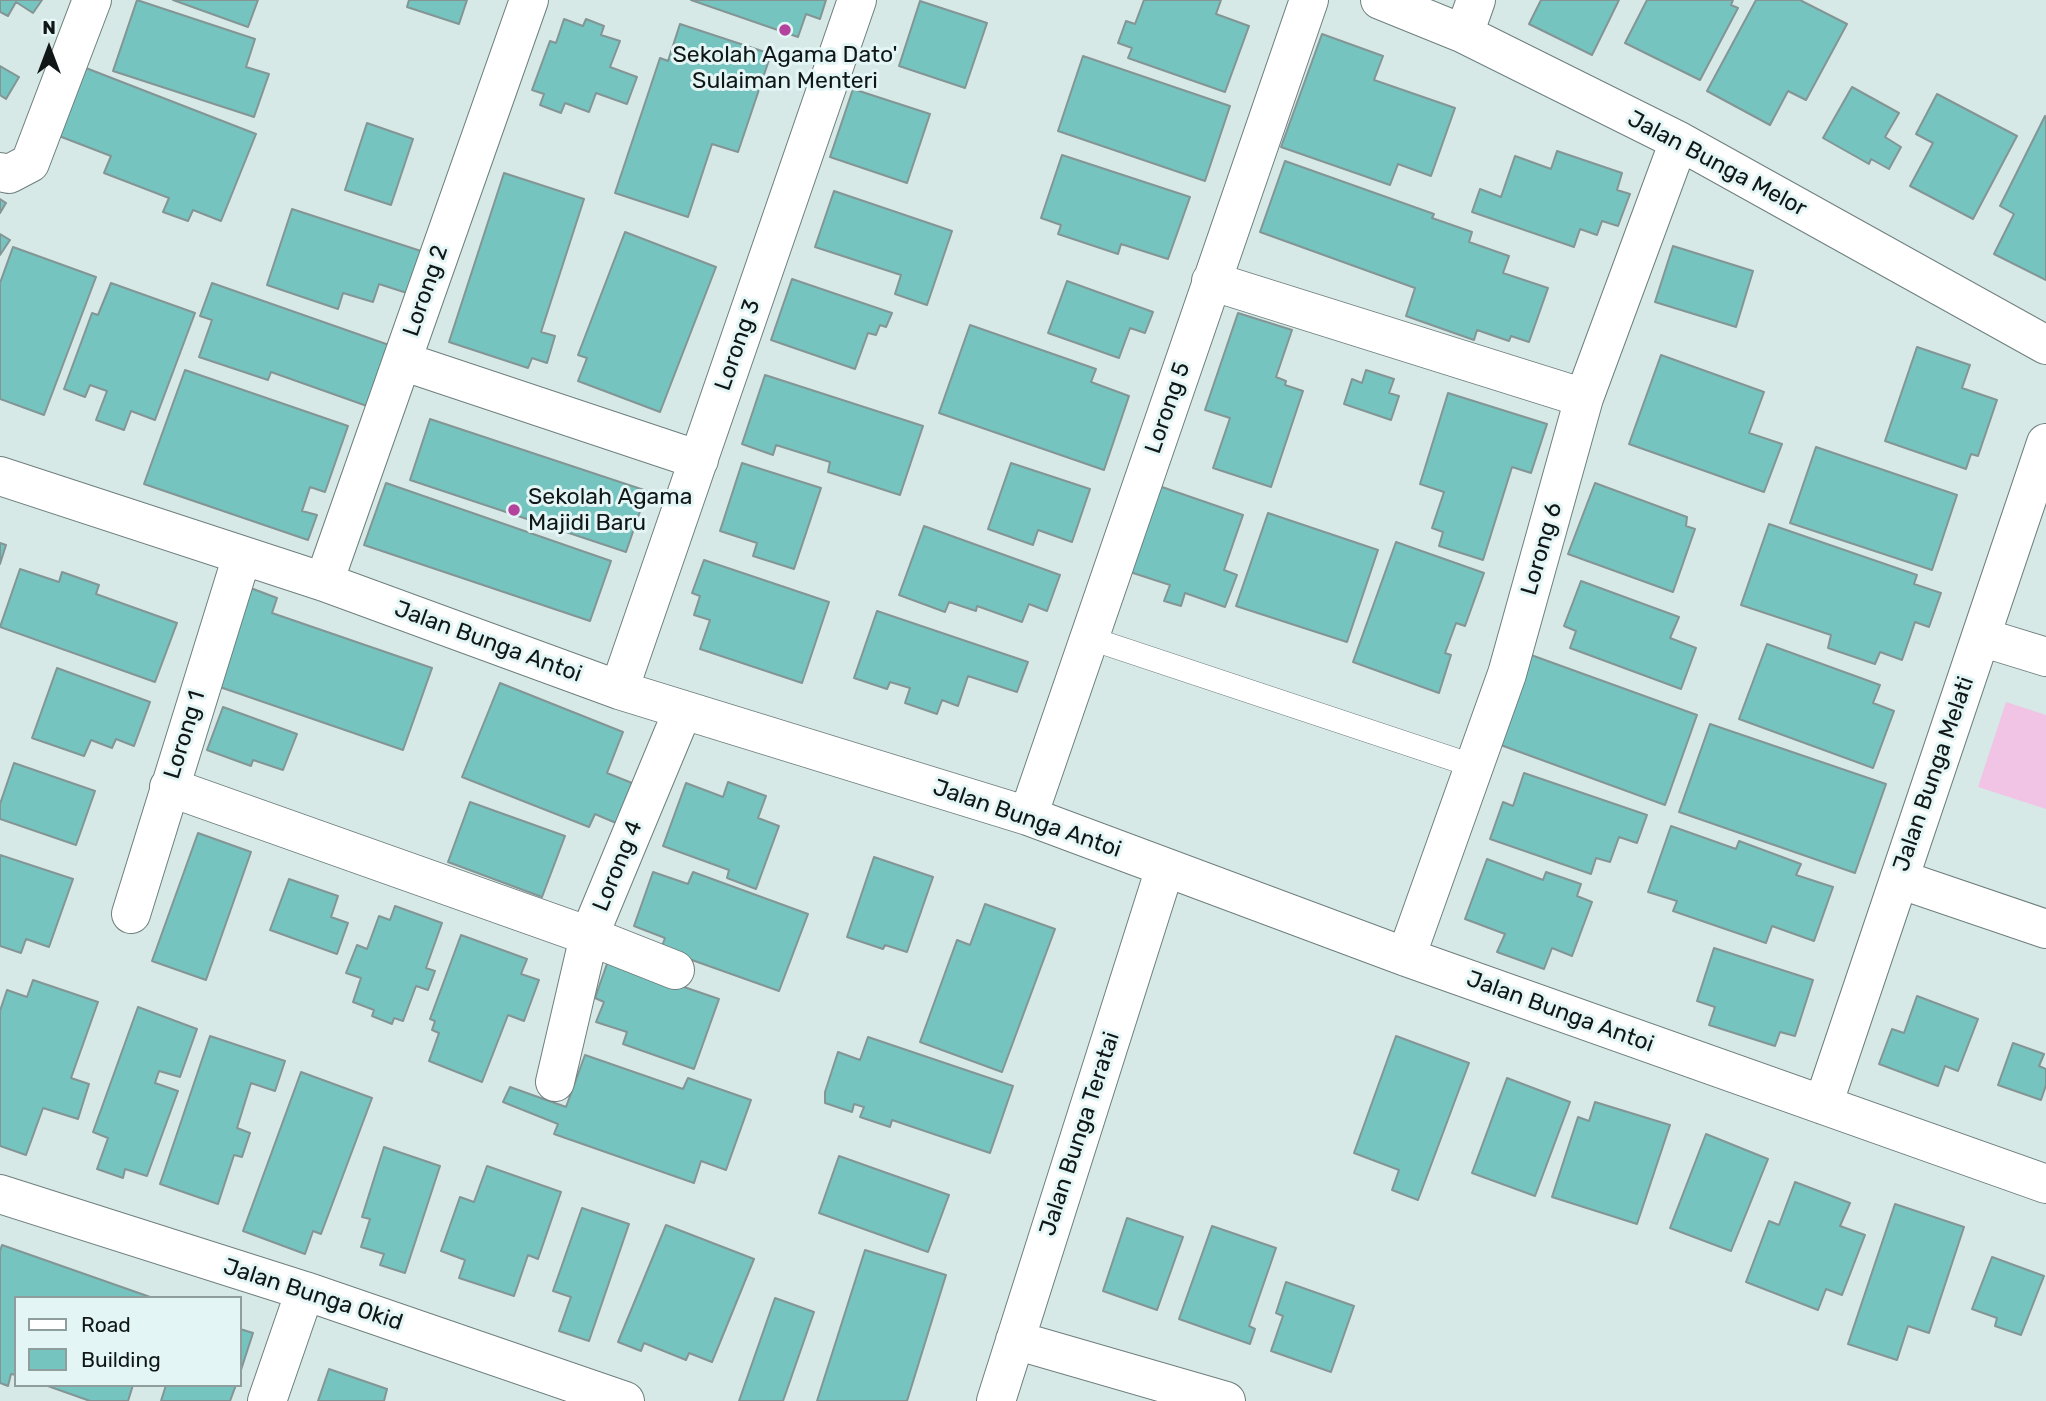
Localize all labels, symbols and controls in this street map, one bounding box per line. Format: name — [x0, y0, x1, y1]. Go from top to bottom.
north arrow — [14, 14, 84, 84]
text: N — [42, 16, 56, 39]
marker: Sekolah Agama Dato' Sulaiman Menteri — [777, 22, 793, 38]
place label: Sekolah Agama Dato' Sulaiman Menteri — [672, 41, 898, 95]
street label: Jalan Bunga Melor — [1623, 105, 1811, 223]
street label: Lorong 2 — [398, 242, 454, 340]
street label: Lorong 3 — [710, 296, 766, 394]
street label: Lorong 5 — [1140, 359, 1196, 457]
place label: Sekolah Agama Majidi Baru — [528, 483, 692, 537]
street label: Lorong 6 — [1516, 500, 1568, 598]
marker: Sekolah Agama Majidi Baru — [506, 502, 522, 518]
street label: Jalan Bunga Antoi — [391, 595, 585, 689]
street label: Jalan Bunga Melati — [1888, 673, 1980, 875]
street label: Lorong 1 — [159, 688, 211, 782]
street label: Jalan Bunga Antoi — [929, 774, 1125, 864]
street label: Lorong 4 — [587, 817, 649, 915]
street label: Jalan Bunga Antoi — [1463, 965, 1657, 1059]
street label: Jalan Bunga Teratai — [1034, 1029, 1126, 1239]
street label: Jalan Bunga Okid — [220, 1253, 406, 1337]
legend — [14, 1296, 242, 1387]
text: Road — [81, 1312, 131, 1337]
text: Building — [81, 1347, 161, 1372]

